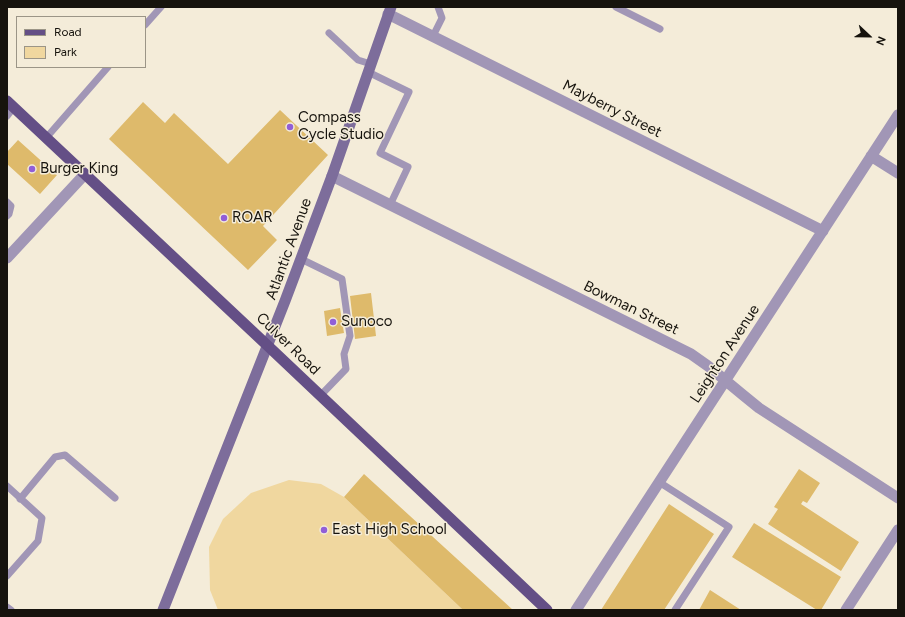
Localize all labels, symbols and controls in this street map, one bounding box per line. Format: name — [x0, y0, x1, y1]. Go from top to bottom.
legend — [16, 16, 146, 68]
north arrow — [849, 16, 889, 56]
text: Road — [54, 25, 82, 39]
text: N — [873, 34, 888, 47]
text: Park — [54, 45, 77, 59]
street label: Mayberry Street — [559, 76, 665, 142]
place label: Compass Cycle Studio — [298, 109, 384, 144]
marker: Compass Cycle Studio — [285, 122, 295, 132]
place label: Burger King — [40, 160, 118, 178]
marker: Burger King — [27, 164, 37, 174]
street label: Atlantic Avenue — [262, 196, 316, 302]
place label: ROAR — [232, 209, 273, 227]
marker: ROAR — [219, 213, 229, 223]
street label: Bowman Street — [580, 277, 682, 339]
street label: Leighton Avenue — [686, 301, 764, 407]
street label: Culver Road — [252, 309, 324, 379]
place label: Sunoco — [341, 313, 392, 331]
marker: Sunoco — [328, 317, 338, 327]
place label: East High School — [332, 521, 447, 539]
marker: East High School — [319, 525, 329, 535]

